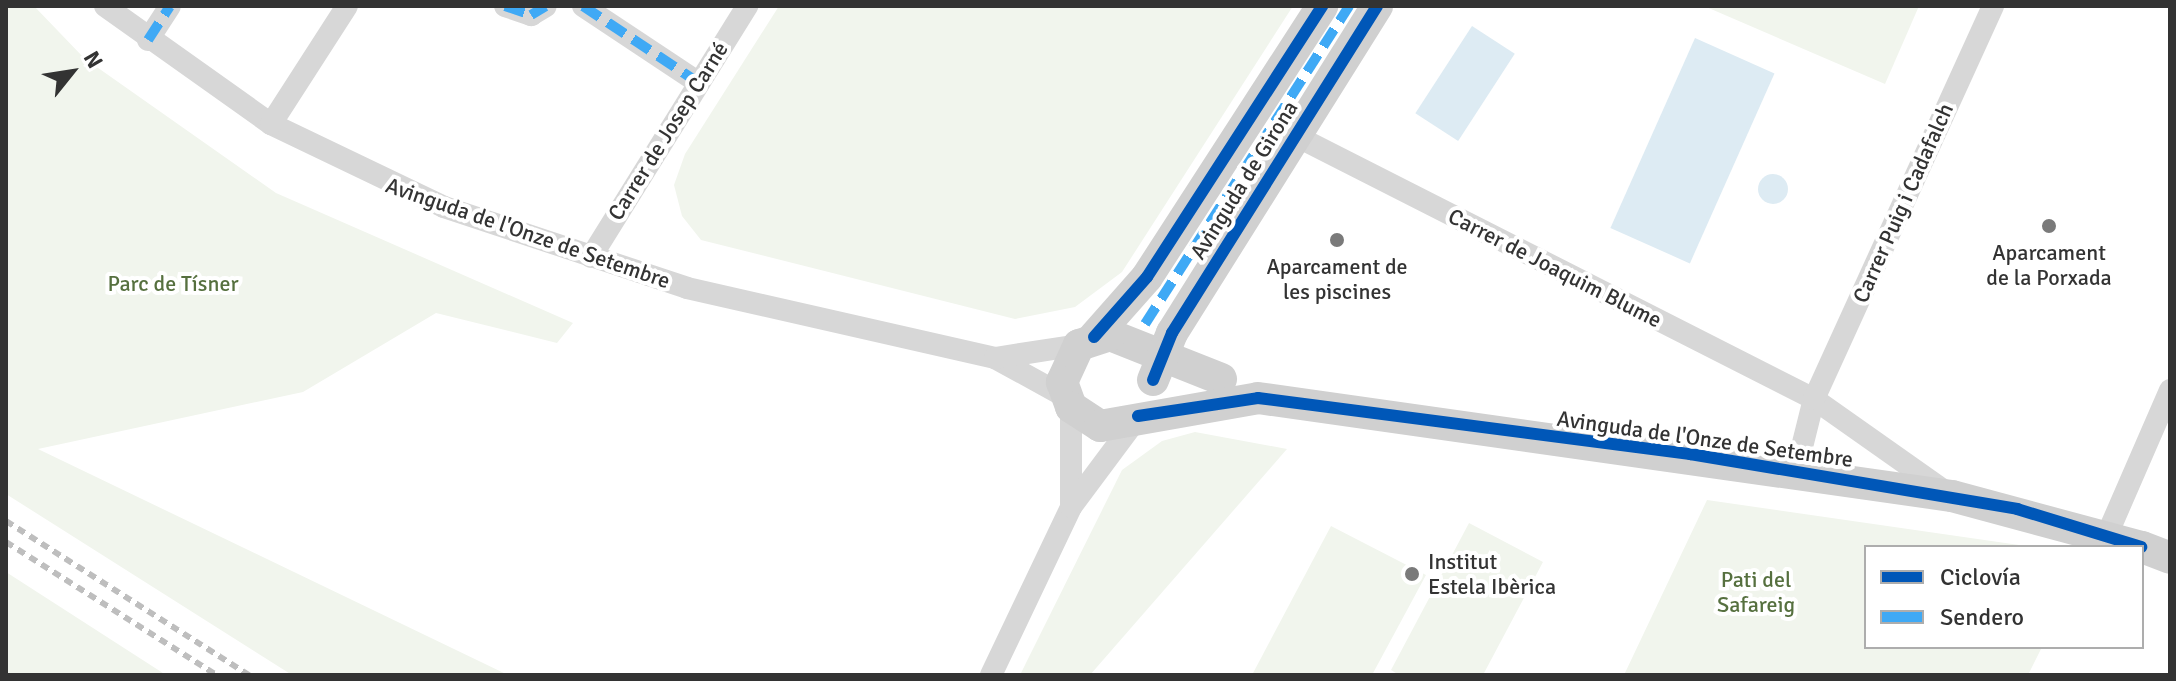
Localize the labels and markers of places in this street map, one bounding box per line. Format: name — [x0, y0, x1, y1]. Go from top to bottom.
marker: Aparcament de la Porxada — [2040, 217, 2058, 235]
marker: Aparcament de les piscines — [1328, 231, 1346, 249]
place label: Aparcament de la Porxada — [1986, 239, 2112, 290]
place label: Aparcament de les piscines — [1266, 253, 1408, 304]
place label: Institut Estela Ibèrica — [1428, 548, 1556, 600]
marker: Institut Estela Ibèrica — [1403, 565, 1421, 583]

